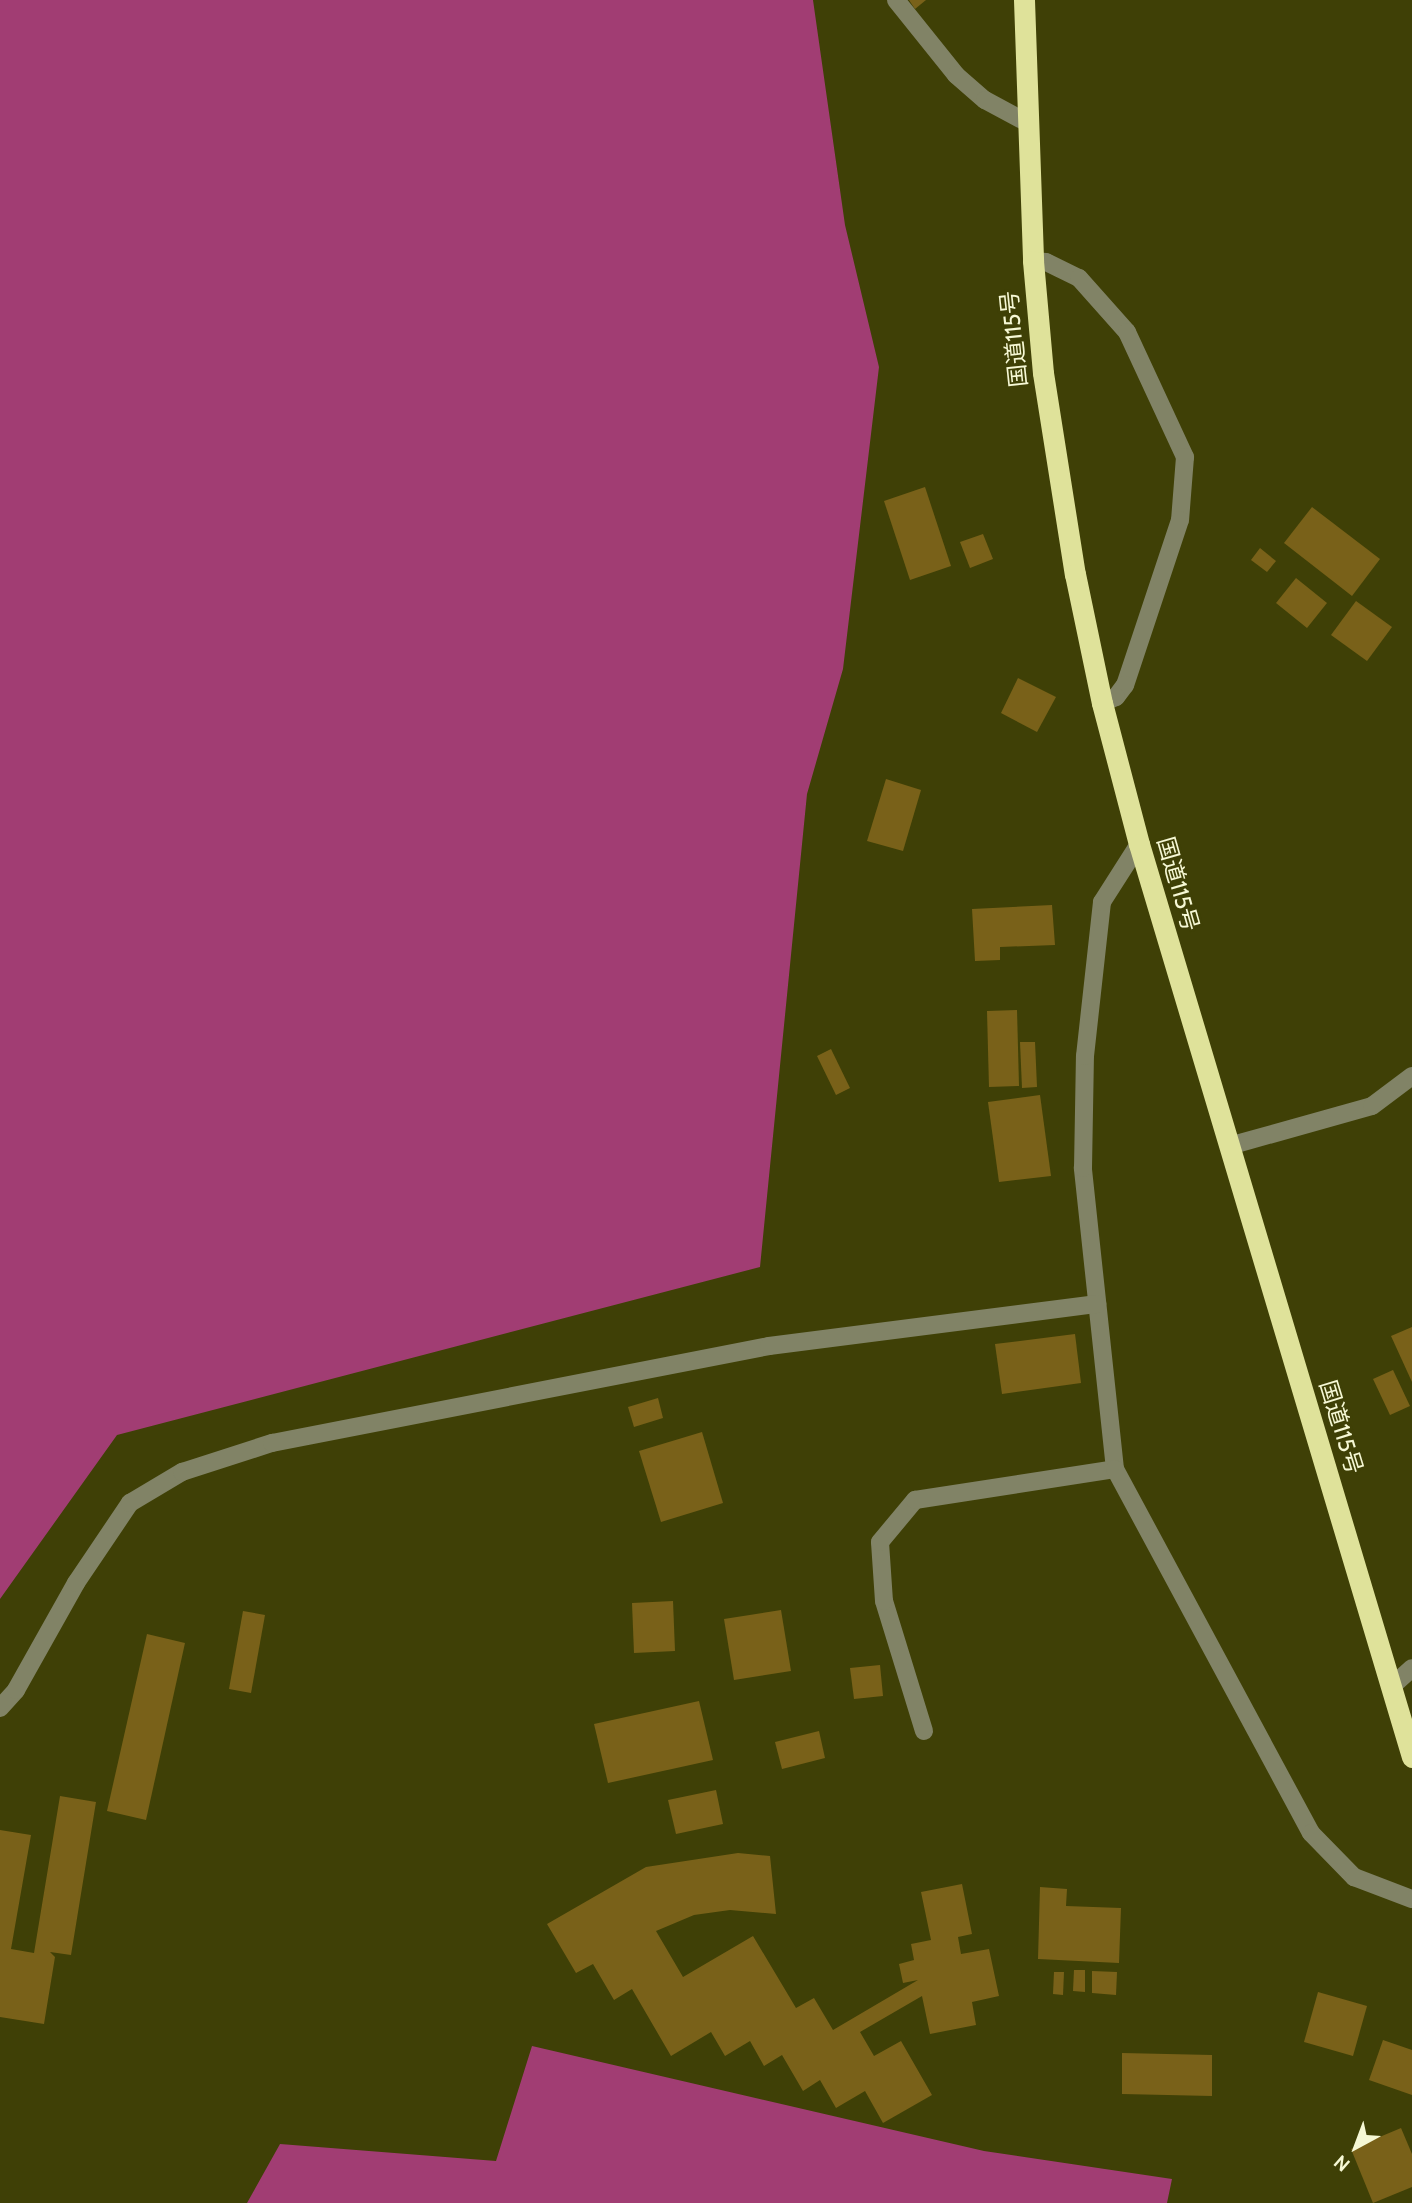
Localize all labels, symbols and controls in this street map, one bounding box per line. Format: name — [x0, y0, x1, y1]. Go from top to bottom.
street label: 国道115号 — [995, 290, 1033, 388]
street label: 国道115号 — [1151, 834, 1205, 934]
street label: 国道115号 — [1314, 1377, 1368, 1477]
north arrow — [1321, 2112, 1391, 2182]
text: N — [1329, 2150, 1355, 2176]

